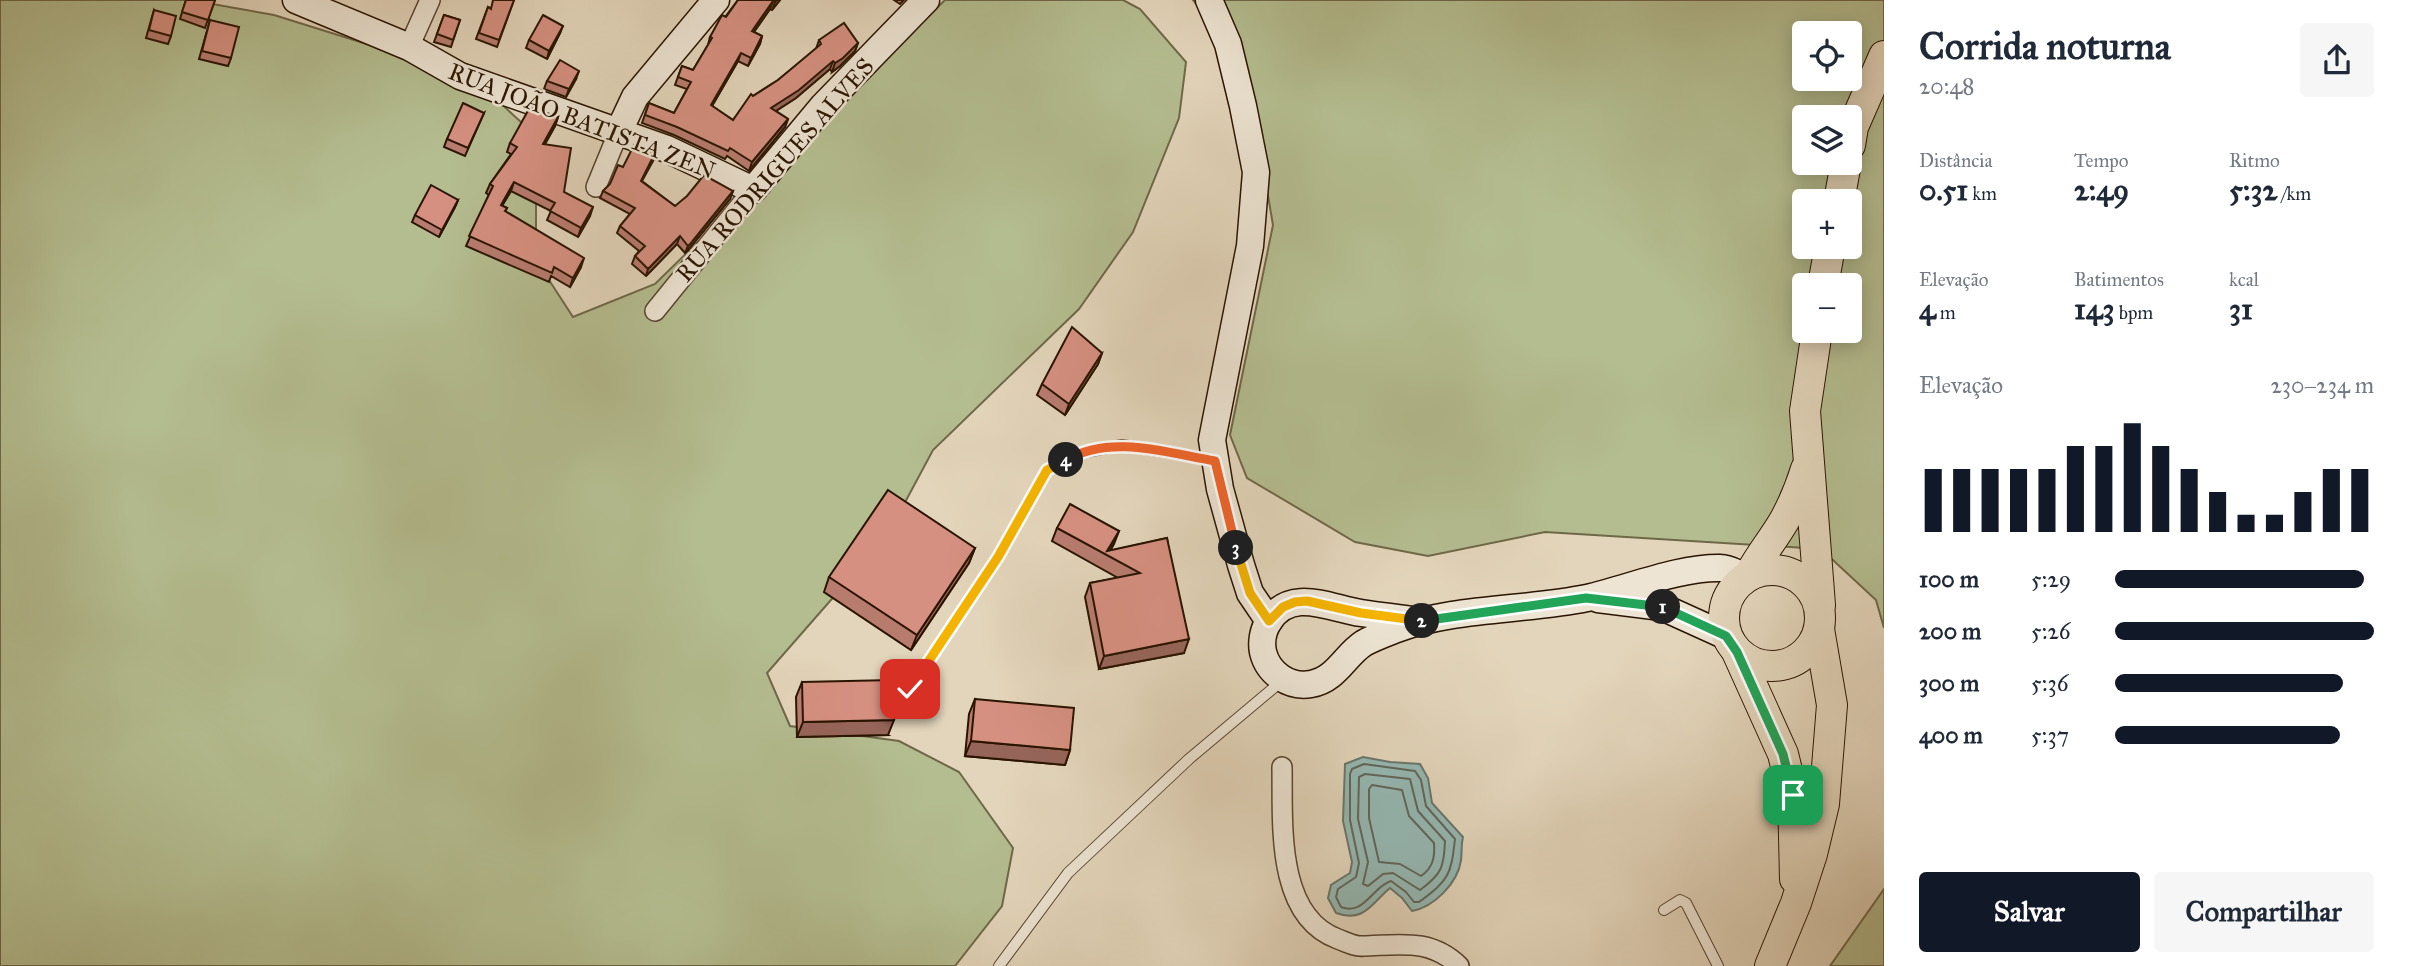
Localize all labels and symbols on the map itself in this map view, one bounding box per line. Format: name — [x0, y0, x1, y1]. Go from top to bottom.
street label: RUA RODRIGUES ALVES — [669, 52, 881, 288]
street label: RUA JOÃO BATISTA ZEN — [444, 56, 720, 186]
pin: 4 — [1048, 442, 1084, 477]
pin: 3 — [1218, 530, 1254, 566]
pin: 1 — [1646, 590, 1680, 624]
pin: 2 — [1404, 604, 1440, 638]
pin — [880, 659, 940, 719]
pin — [1763, 765, 1823, 825]

